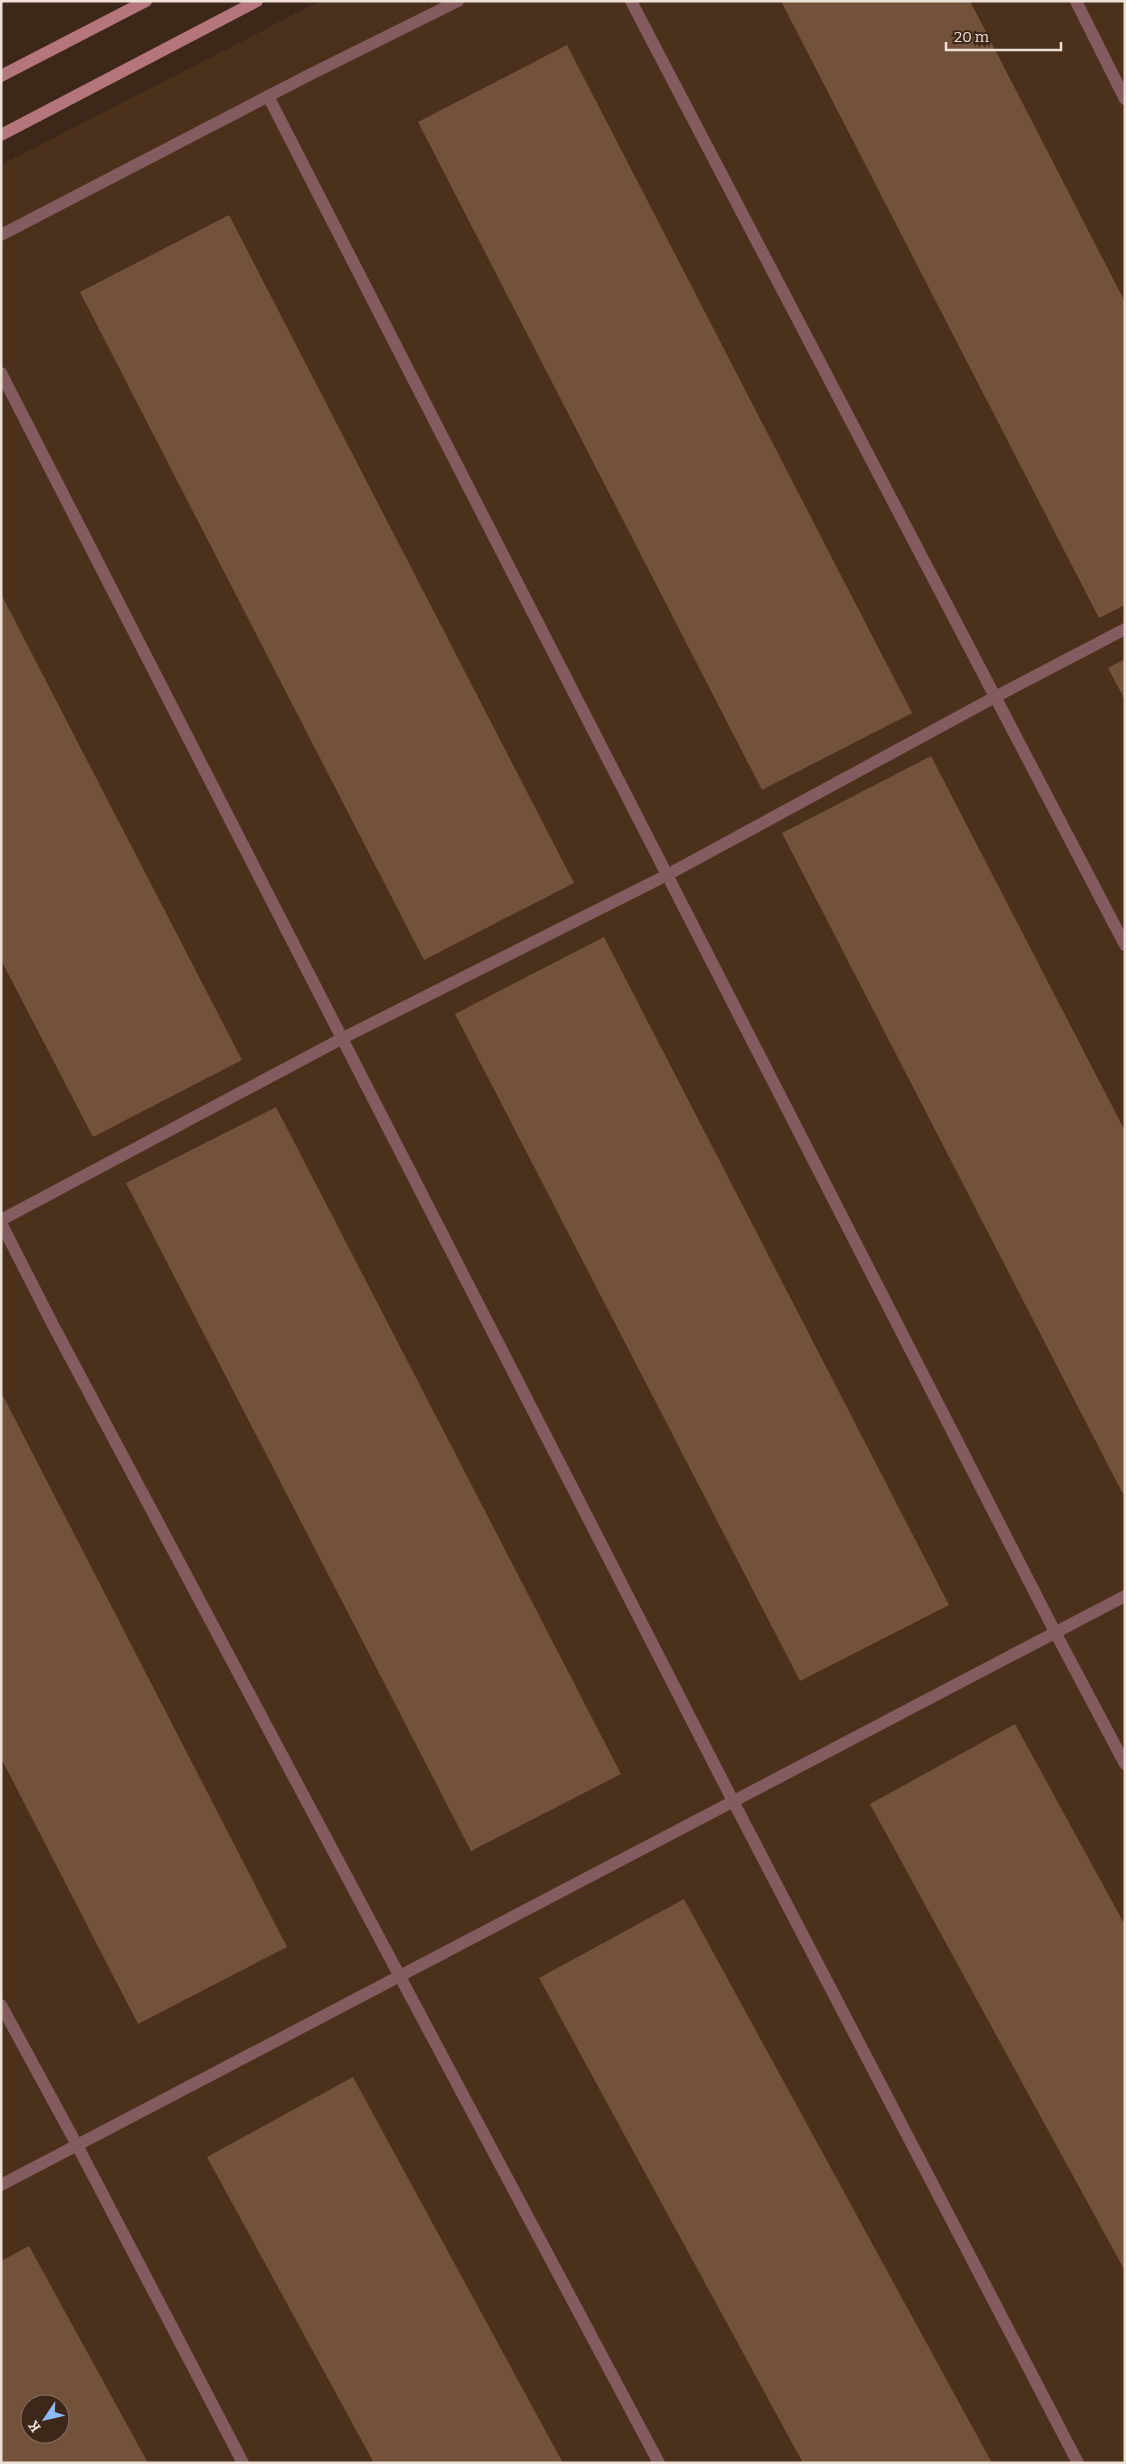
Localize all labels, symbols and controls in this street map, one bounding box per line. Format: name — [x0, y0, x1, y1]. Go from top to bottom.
scale bar — [946, 20, 1061, 52]
text: 20 m — [954, 28, 990, 46]
north arrow — [20, 2394, 70, 2444]
text: K — [25, 2417, 45, 2435]

